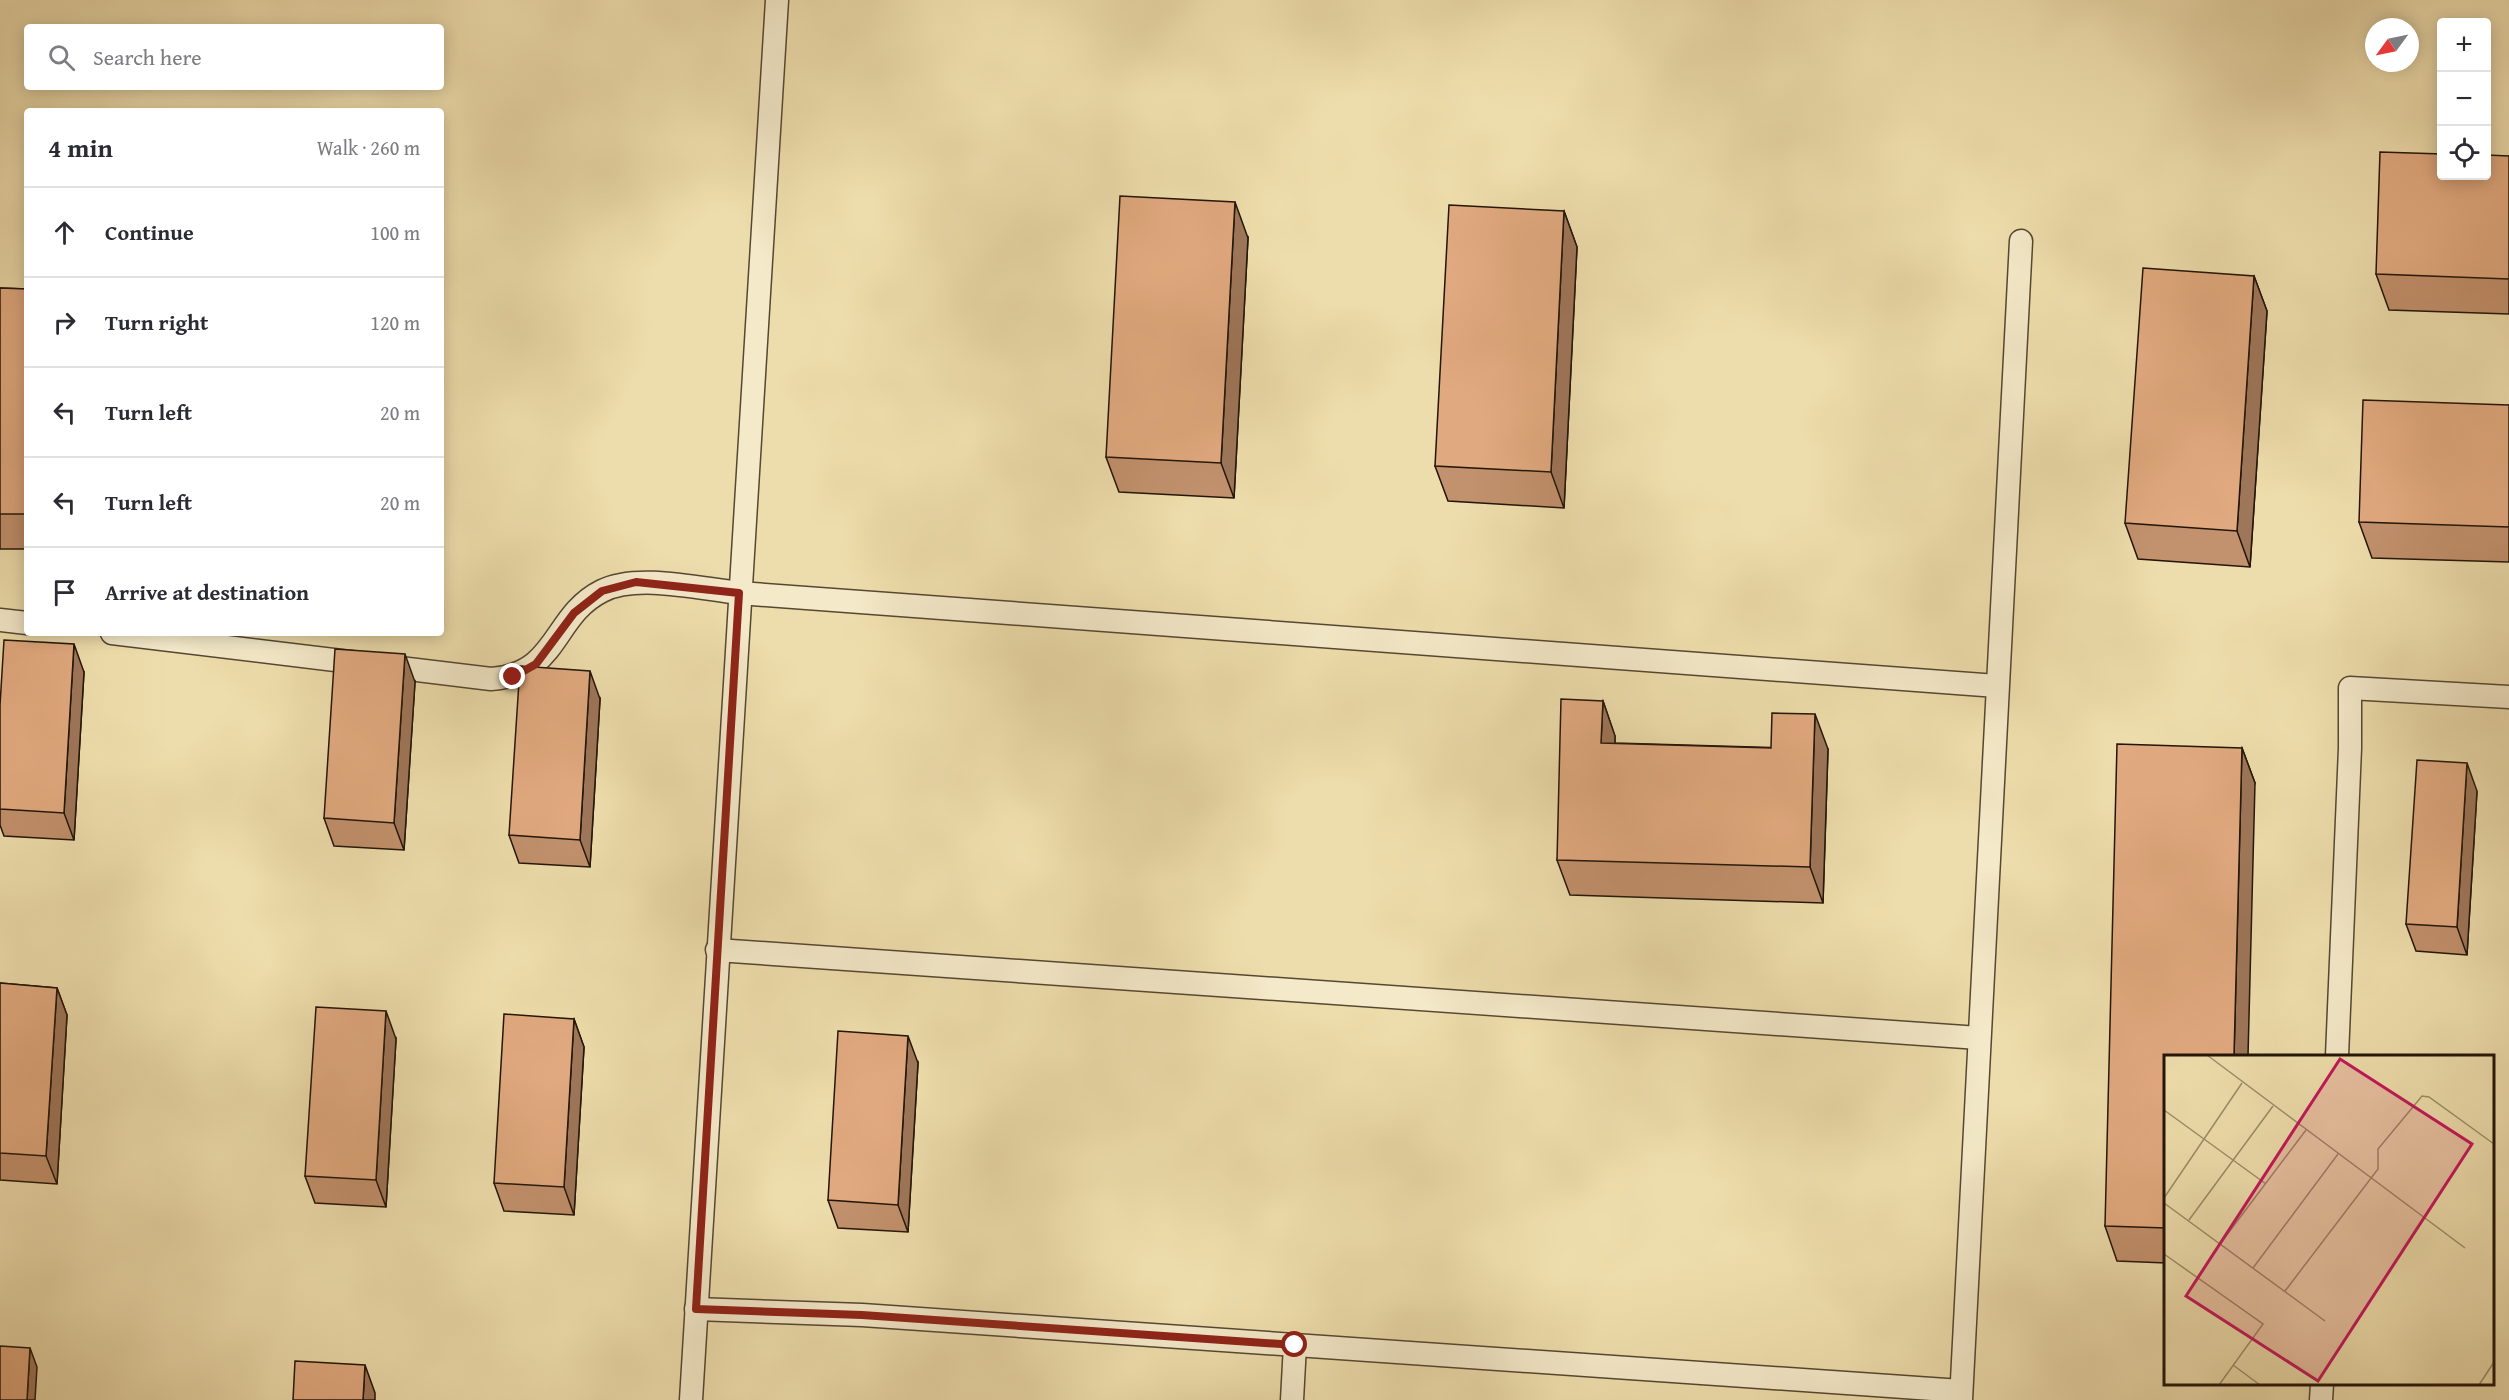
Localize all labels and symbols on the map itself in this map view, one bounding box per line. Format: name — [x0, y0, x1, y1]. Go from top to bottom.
north arrow — [2365, 18, 2419, 72]
route end — [499, 663, 525, 689]
inset map — [2164, 1055, 2494, 1385]
route start — [1281, 1331, 1307, 1357]

